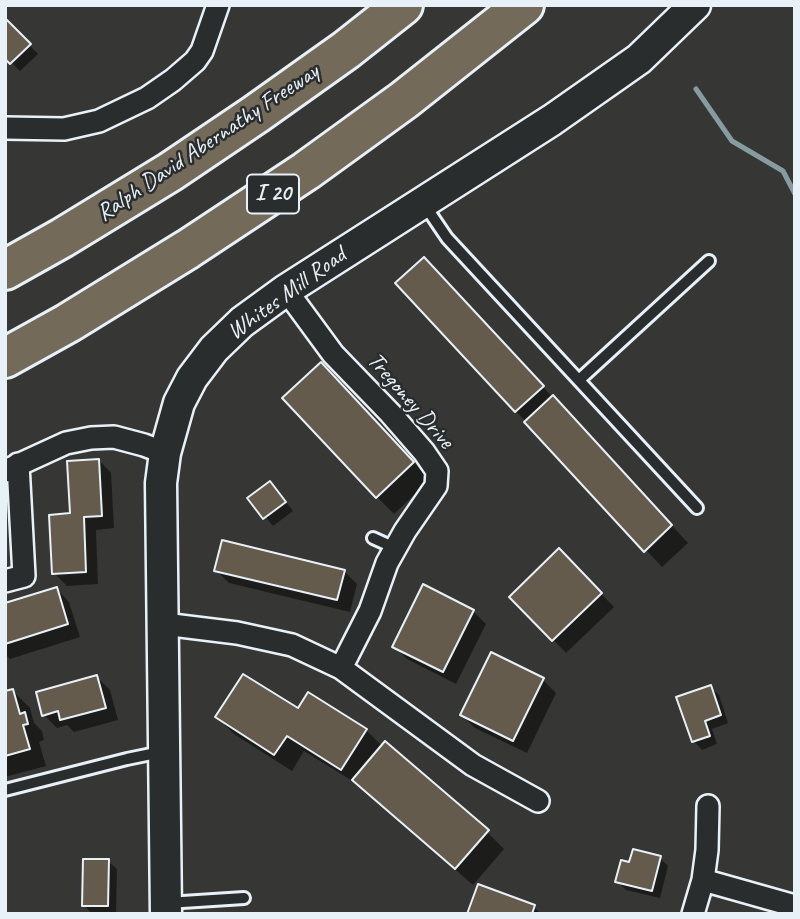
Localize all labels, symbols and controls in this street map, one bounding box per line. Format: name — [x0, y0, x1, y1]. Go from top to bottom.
street label: Ralph David Abernathy Freeway — [91, 58, 325, 228]
road number: I 20 — [247, 174, 299, 214]
street label: Whites Mill Road — [222, 241, 352, 347]
street label: Tregoney Drive — [360, 347, 460, 455]

